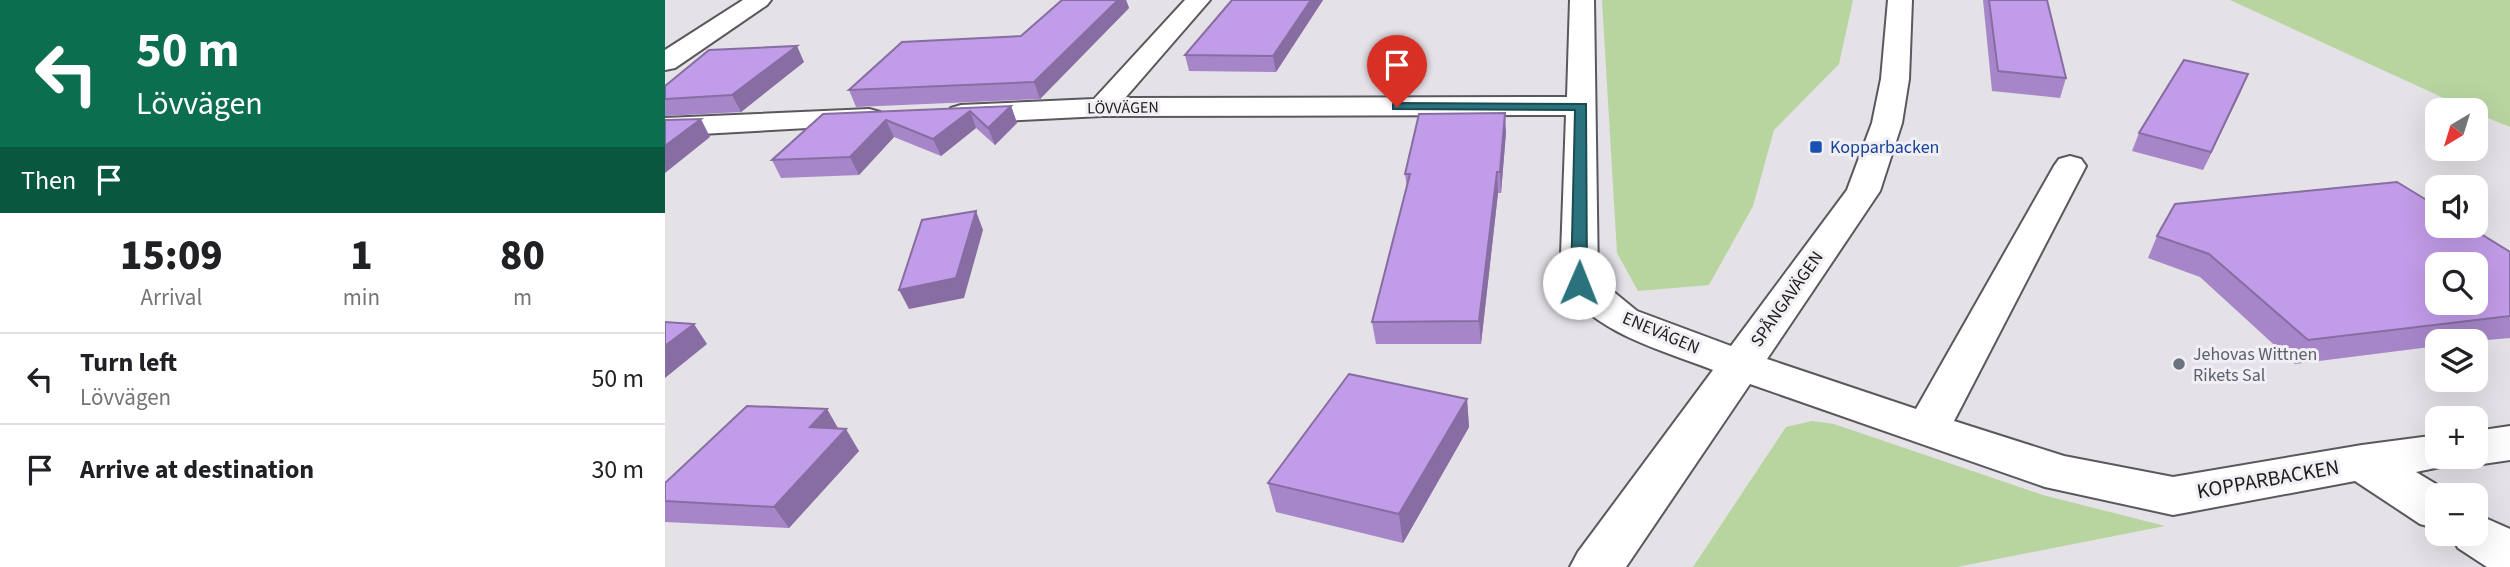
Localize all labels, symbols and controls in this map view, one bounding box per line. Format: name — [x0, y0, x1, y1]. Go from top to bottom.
text: 50 m — [136, 16, 240, 86]
icon: left — [21, 28, 112, 119]
pin — [1367, 35, 1427, 107]
icon: arrive — [1378, 46, 1416, 84]
text: Lövvägen — [136, 81, 263, 127]
street label: LÖVVÄGEN — [1087, 96, 1159, 120]
north arrow — [2425, 98, 2489, 161]
map controls — [2425, 98, 2488, 546]
place label: Kopparbacken — [1830, 135, 1939, 160]
marker: Kopparbacken — [1808, 139, 1824, 155]
icon: arrive — [90, 161, 128, 199]
text: Then — [21, 162, 76, 199]
button: sound — [2425, 175, 2488, 238]
text: 15:09 — [120, 226, 223, 286]
text: 1 — [350, 226, 373, 286]
text: 80 — [500, 226, 545, 286]
position arrow — [1542, 246, 1616, 320]
street label: SPÅNGAVÄGEN — [1745, 246, 1829, 352]
button: search — [2425, 252, 2488, 315]
text: Arrival — [140, 281, 202, 314]
text: min — [343, 281, 380, 314]
text: m — [513, 281, 532, 314]
street label: ENEVÄGEN — [1619, 306, 1703, 360]
button: layers — [2425, 329, 2488, 392]
place label: Jehovas Wittnen Rikets Sal — [2193, 342, 2317, 388]
text: Turn left — [80, 344, 177, 381]
marker: Jehovas Wittnen Rikets Sal — [2171, 356, 2187, 372]
icon: left — [21, 360, 59, 398]
text: 50 m — [591, 360, 644, 397]
text: Lövvägen — [80, 381, 171, 414]
button: + — [2425, 406, 2488, 469]
icon: arrive — [21, 451, 59, 489]
text: Arrive at destination — [80, 451, 314, 488]
text: 30 m — [591, 451, 644, 488]
street label: KOPPARBACKEN — [2194, 452, 2342, 506]
button: − — [2425, 483, 2488, 546]

